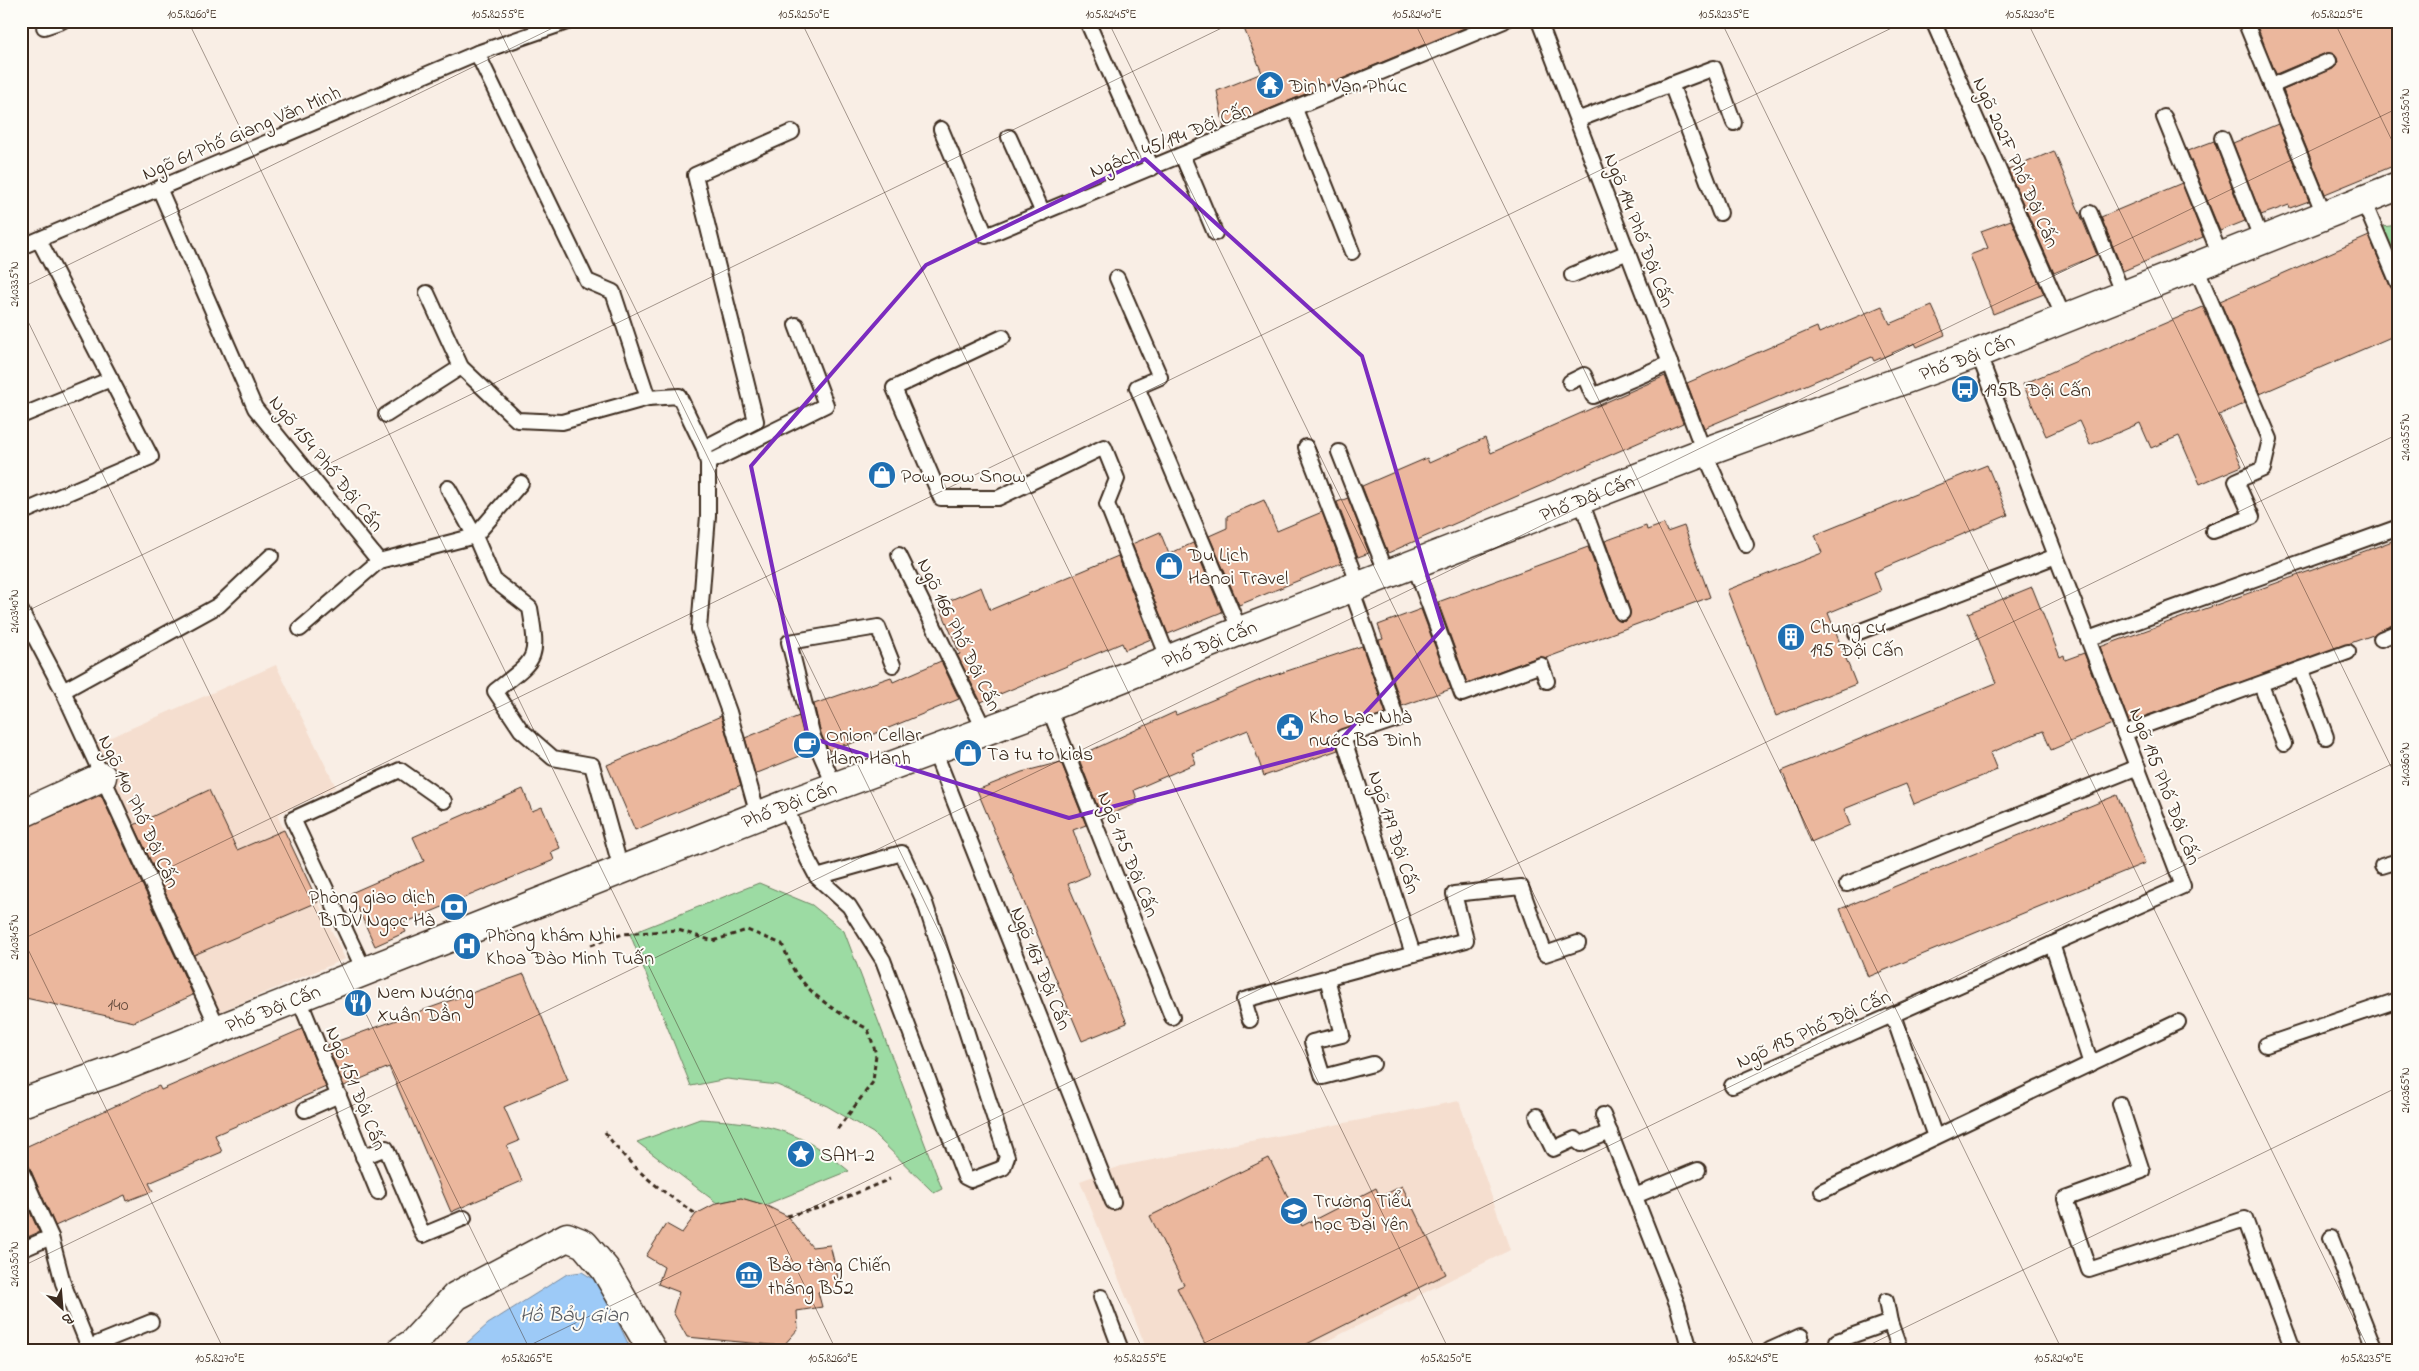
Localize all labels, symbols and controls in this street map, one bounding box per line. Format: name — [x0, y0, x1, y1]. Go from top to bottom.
text: 105.8260°E — [167, 6, 217, 24]
text: 105.8255°E — [472, 6, 525, 24]
text: 105.8250°E — [778, 6, 830, 24]
text: 105.8245°E — [1085, 6, 1137, 24]
text: 105.8240°E — [1392, 6, 1442, 24]
text: 105.8235°E — [1698, 6, 1750, 24]
text: 105.8230°E — [2005, 6, 2055, 24]
text: 105.8225°E — [2311, 6, 2363, 24]
temple icon: Đình Vạn Phúc — [1255, 70, 1285, 100]
place label: Đình Vạn Phúc — [1288, 73, 1407, 102]
street label: Ngõ 202F Phố Đội Cấn — [1963, 73, 2066, 254]
street label: Ngõ 61 Phố Giang Văn Minh — [138, 79, 346, 190]
text: 21.0350°N — [2397, 88, 2415, 134]
street label: Ngách 45/194 Đội Cấn — [1086, 96, 1257, 188]
street label: Ngõ 194 Phố Đội Cấn — [1594, 149, 1681, 313]
text: 21.0335°N — [6, 261, 24, 307]
street label: Phố Đội Cấn — [1916, 328, 2020, 390]
bus stop icon: 195B Đội Cấn — [1950, 374, 1980, 404]
place label: 195B Đội Cấn — [1984, 377, 2091, 406]
street label: Ngõ 154 Phố Đội Cấn — [260, 390, 390, 540]
text: 21.0355°N — [2397, 413, 2415, 461]
shop icon: Pow pow Snow — [867, 460, 897, 490]
place label: Pow pow Snow — [901, 463, 1026, 492]
street label: Phố Đội Cấn — [1536, 468, 1640, 531]
place label: Du Lịch Hanoi Travel — [1187, 542, 1288, 594]
shop icon: Du Lịch Hanoi Travel — [1154, 551, 1184, 581]
street label: Ngõ 166 Phố Đội Cấn — [907, 554, 1007, 717]
text: 21.0340°N — [6, 589, 24, 633]
street label: Phố Đội Cấn — [1158, 614, 1262, 678]
place label: Chung cư 195 Đội Cấn — [1810, 614, 1904, 666]
building icon: Chung cư 195 Đội Cấn — [1776, 622, 1806, 652]
place label: Kho bạc Nhà nước Ba Đình — [1309, 704, 1421, 756]
street label: Ngõ 195 Phố Đội Cấn — [2119, 704, 2207, 870]
public building icon: Kho bạc Nhà nước Ba Đình — [1275, 712, 1305, 742]
place label: Onion Cellar Ham Hanh — [826, 722, 922, 774]
cafe icon: Onion Cellar Ham Hanh — [792, 730, 822, 760]
street label: Ngõ 140 Phố Đội Cấn — [89, 731, 186, 894]
shop icon: Ta tu to kids — [953, 738, 983, 768]
place label: Ta tu to kids — [987, 741, 1093, 770]
text: 21.0360°N — [2397, 742, 2415, 786]
street label: Ngõ 179 Đội Cấn — [1358, 767, 1426, 899]
street label: Phố Đội Cấn — [738, 775, 842, 838]
street label: Ngõ 175 Đội Cấn — [1087, 788, 1165, 923]
place label: Phòng giao dịch BIDV Ngọc Hà — [309, 884, 435, 937]
bank icon: Phòng giao dịch BIDV Ngọc Hà — [439, 892, 469, 922]
street label: Ngõ 167 Đội Cấn — [1001, 903, 1078, 1036]
text: 21.0345°N — [6, 914, 24, 960]
place label: Phòng khám Nhi Khoa Đào Minh Tuấn — [486, 922, 654, 974]
hospital icon: Phòng khám Nhi Khoa Đào Minh Tuấn — [452, 931, 482, 961]
street label: Phố Đội Cấn — [222, 978, 325, 1042]
place label: Nem Nướng Xuân Dần — [377, 979, 474, 1031]
street label: Ngõ 195 Phố Đội Cấn — [1732, 983, 1897, 1078]
restaurant icon: Nem Nướng Xuân Dần — [343, 988, 373, 1018]
house number: 140 — [108, 993, 129, 1019]
street label: Ngõ 151 Đội Cấn — [316, 1022, 393, 1156]
text: 21.0365°N — [2397, 1067, 2415, 1113]
place icon: SAM-2 — [786, 1139, 816, 1169]
place label: SAM-2 — [820, 1142, 875, 1171]
place label: Trường Tiểu học Đại Yên — [1313, 1188, 1412, 1240]
school or university icon: Trường Tiểu học Đại Yên — [1279, 1196, 1309, 1226]
text: 21.0350°N — [6, 1241, 24, 1287]
place label: Bảo tàng Chiến thắng B52 — [767, 1252, 891, 1305]
museum icon: Bảo tàng Chiến thắng B52 — [734, 1260, 764, 1290]
north arrow — [38, 1284, 88, 1334]
water label: Hồ Bảy Gian — [520, 1301, 629, 1331]
text: B — [58, 1306, 77, 1330]
text: 105.8270°E — [195, 1350, 245, 1368]
text: 105.8265°E — [501, 1350, 553, 1368]
text: 105.8260°E — [808, 1350, 858, 1368]
text: 105.8255°E — [1114, 1350, 1167, 1368]
text: 105.8250°E — [1420, 1350, 1472, 1368]
text: 105.8245°E — [1727, 1350, 1779, 1368]
text: 105.8240°E — [2034, 1350, 2084, 1368]
text: 105.8235°E — [2340, 1350, 2392, 1368]

